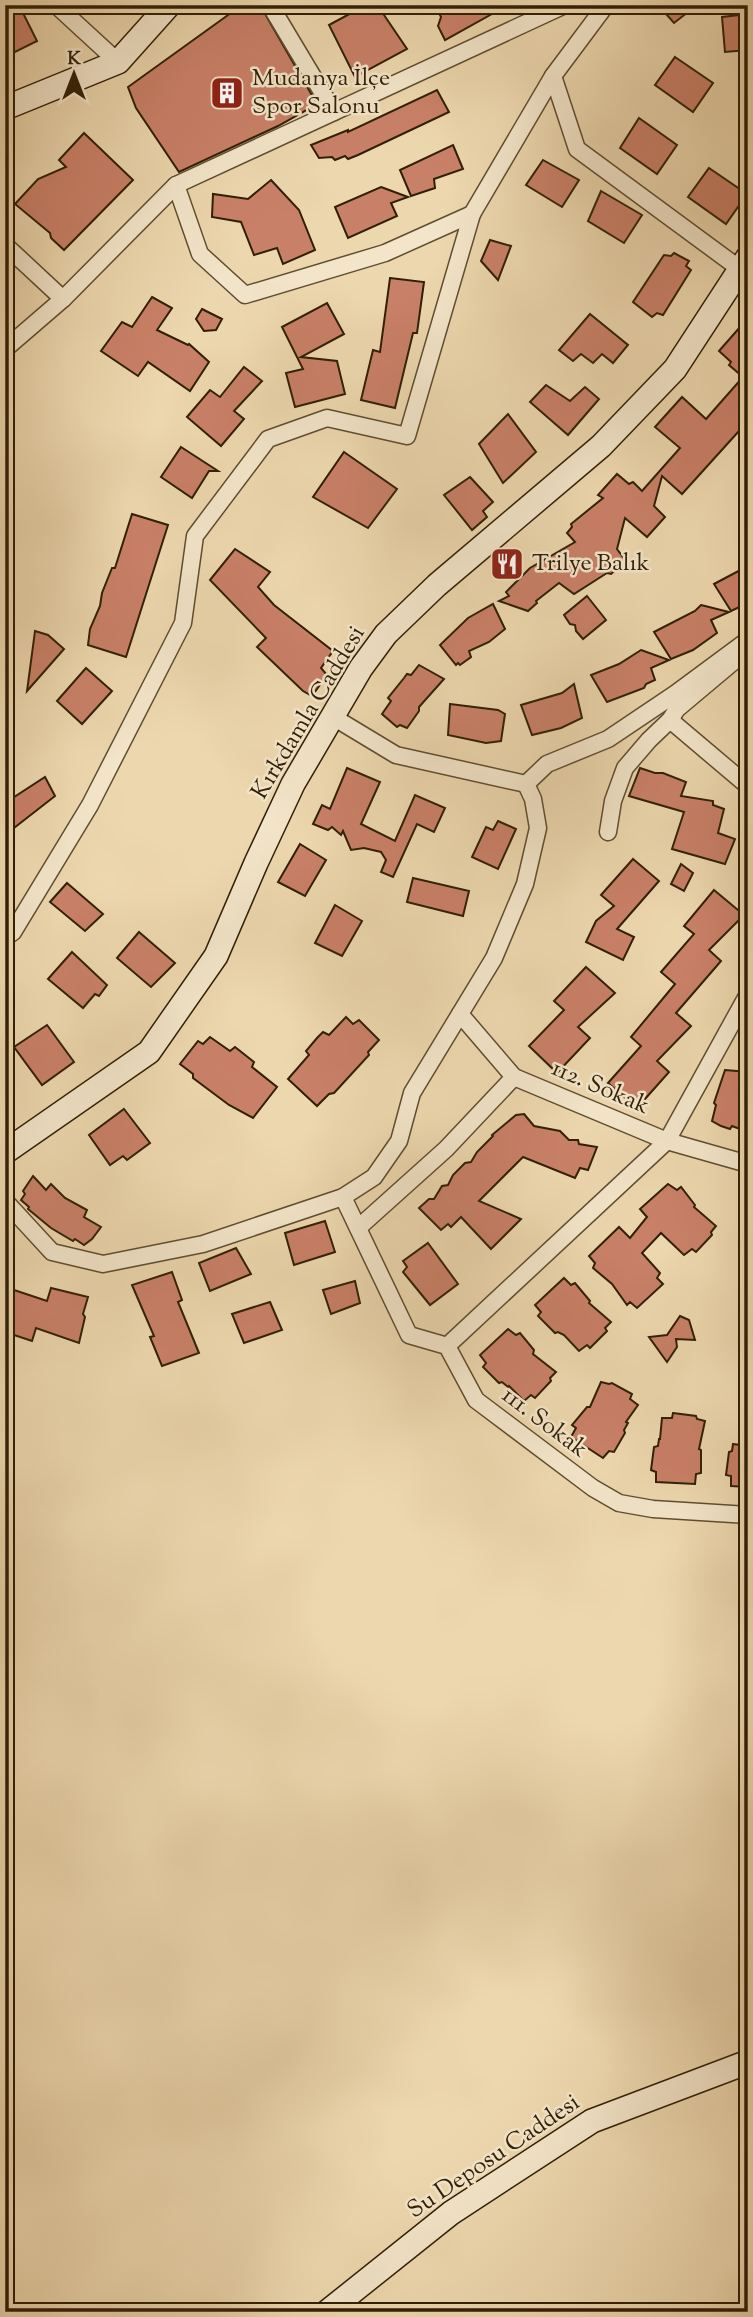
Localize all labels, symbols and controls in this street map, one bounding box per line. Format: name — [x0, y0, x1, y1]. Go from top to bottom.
north arrow — [38, 38, 108, 108]
text: K — [67, 46, 81, 73]
place label: Mudanya İlçe Spor Salonu — [252, 62, 390, 124]
building icon: Mudanya İlçe Spor Salonu — [208, 74, 246, 112]
restaurant icon: Trilye Balık — [488, 545, 526, 583]
place label: Trilye Balık — [532, 547, 650, 581]
street label: Kırkdamla Caddesi — [244, 620, 374, 806]
street label: 112. Sokak — [546, 1052, 654, 1124]
street label: 111. Sokak — [494, 1379, 594, 1467]
street label: Su Deposu Caddesi — [401, 2086, 587, 2228]

